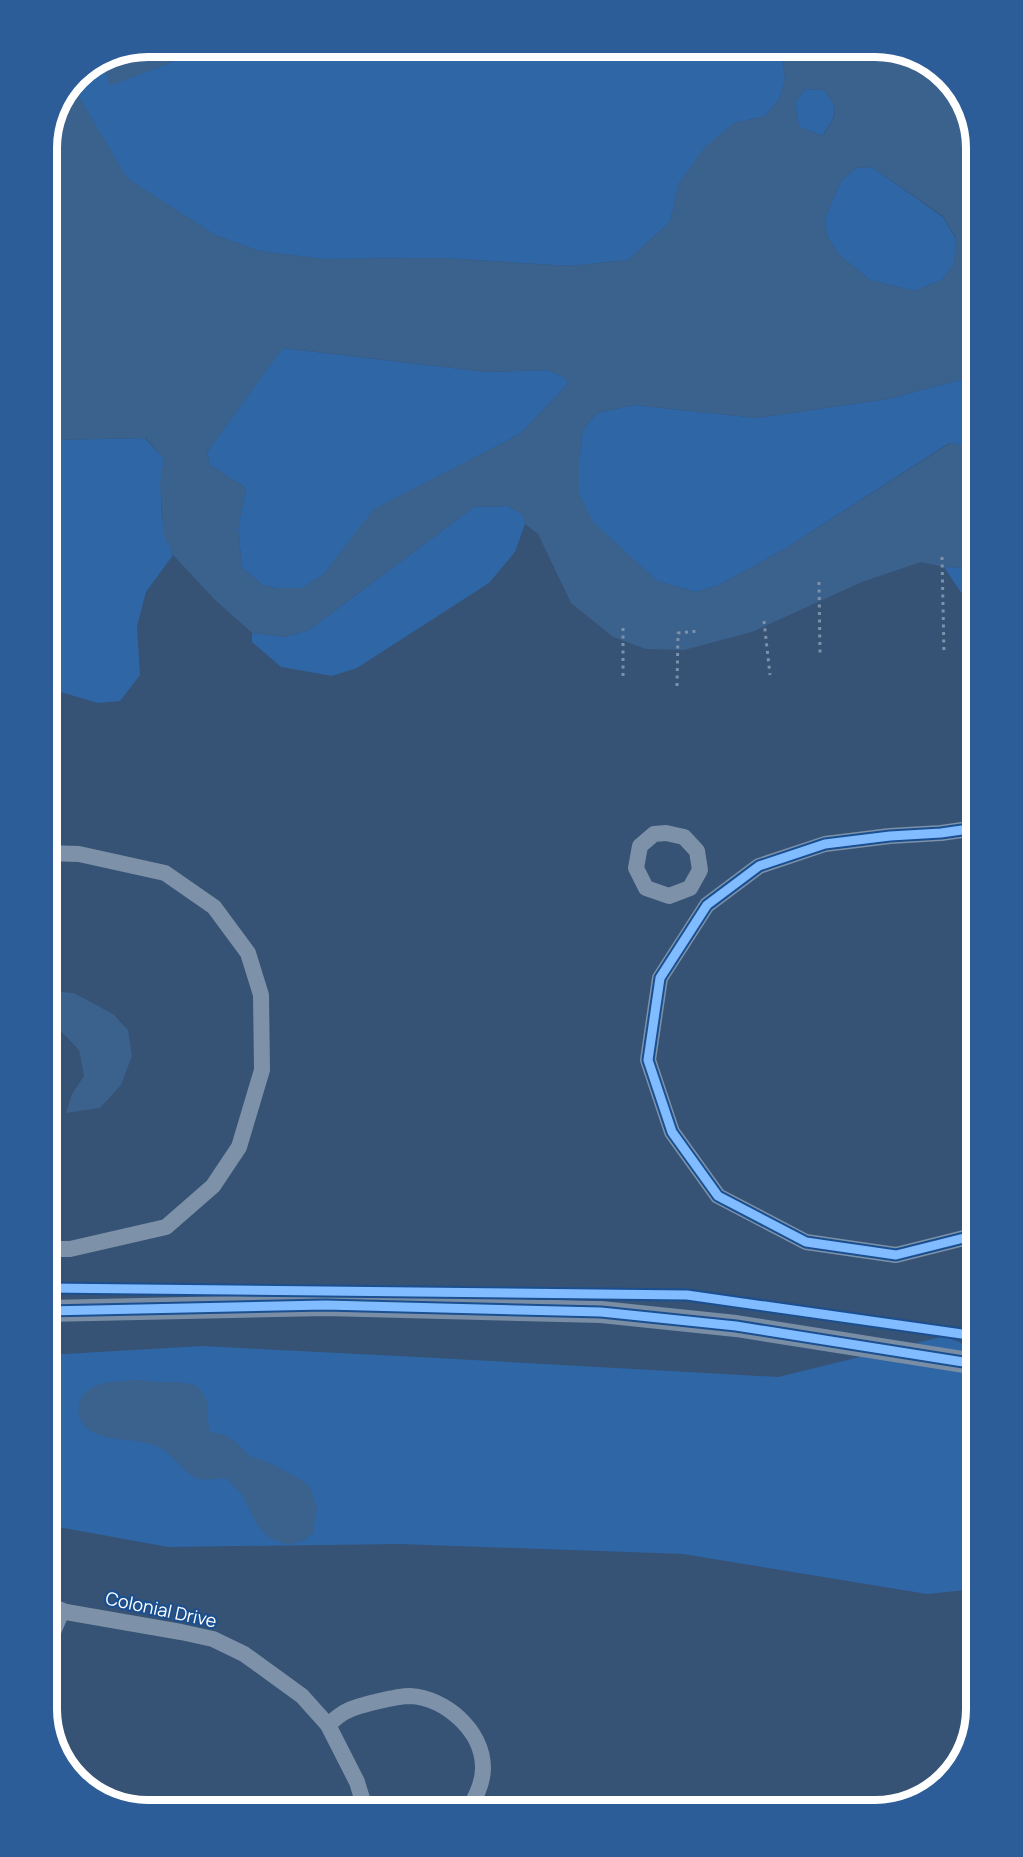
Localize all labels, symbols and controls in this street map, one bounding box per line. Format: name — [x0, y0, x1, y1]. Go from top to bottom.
street label: Colonial Drive — [103, 1586, 219, 1633]

